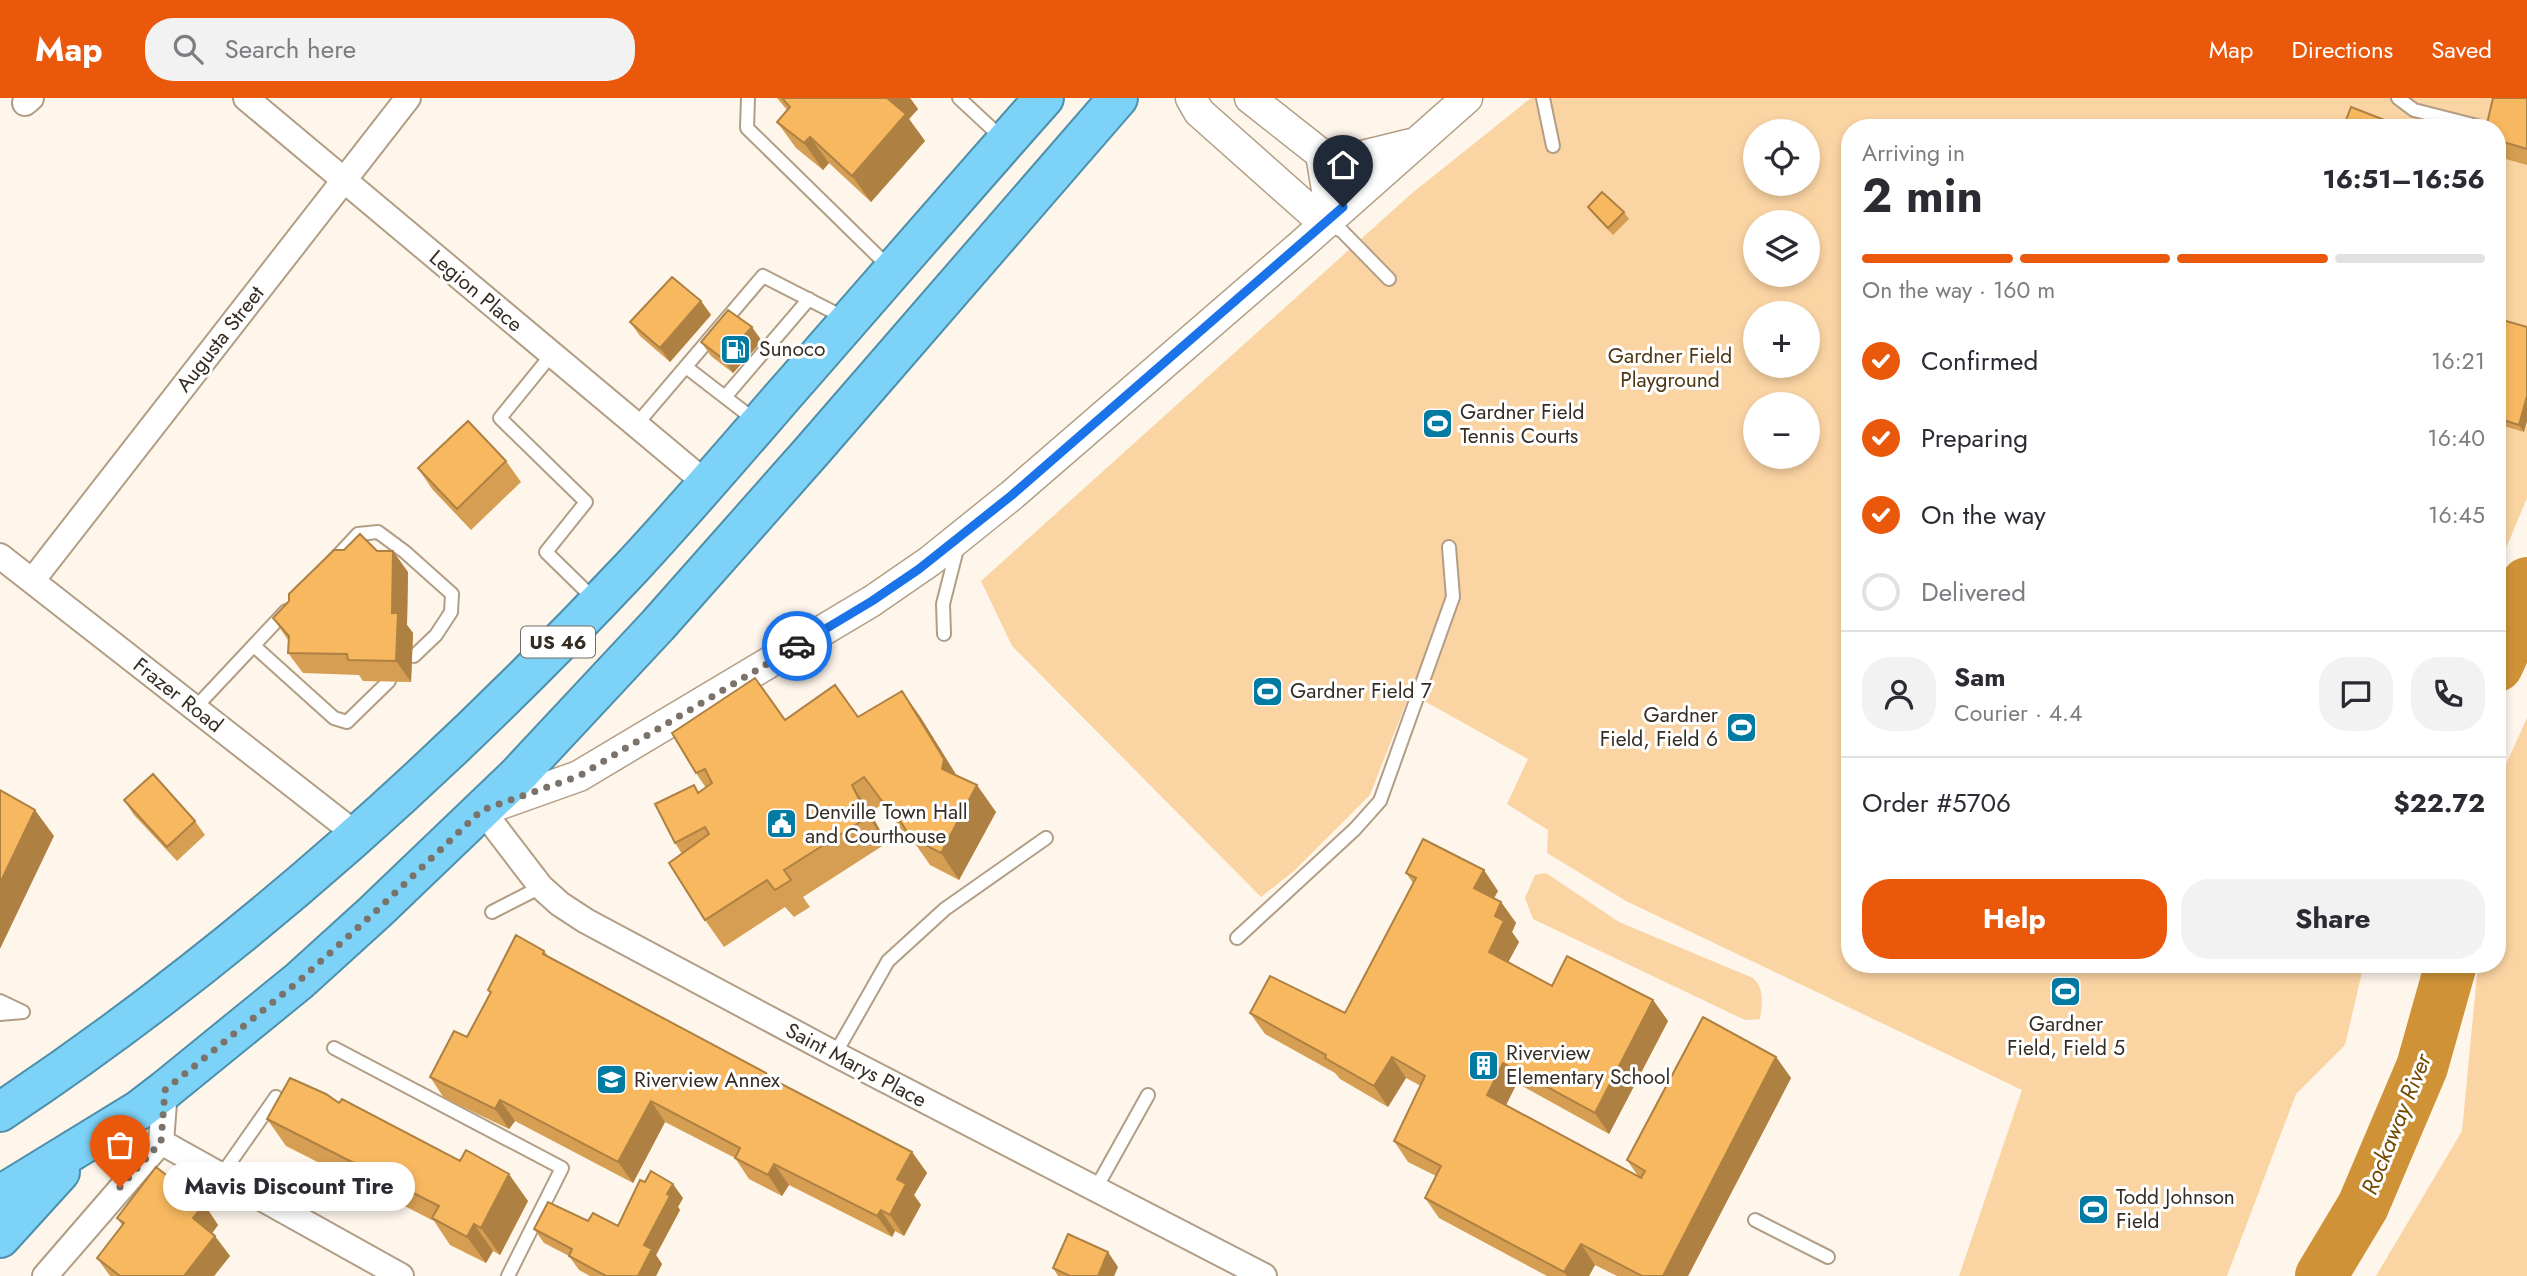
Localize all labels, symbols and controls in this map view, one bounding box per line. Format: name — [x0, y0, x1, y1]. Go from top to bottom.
search box — [145, 18, 635, 81]
text: Map — [35, 26, 103, 73]
icon: search — [169, 30, 207, 68]
text: Search here — [225, 30, 356, 68]
text: Map — [2209, 32, 2254, 67]
text: Directions — [2292, 32, 2393, 67]
text: Saved — [2431, 32, 2492, 67]
map controls — [1743, 119, 1820, 469]
button: locate — [1743, 119, 1820, 196]
pin — [1313, 135, 1373, 207]
text: Arriving in — [1862, 136, 1965, 170]
icon: home — [1324, 146, 1362, 184]
text: 16:51–16:56 — [2322, 160, 2485, 198]
text: 2 min — [1862, 163, 1983, 229]
button: layers — [1743, 210, 1820, 287]
street label: Legion Place — [423, 243, 529, 339]
text: On the way · 160 m — [1862, 273, 2055, 307]
street label: Augusta Street — [169, 280, 271, 398]
button: + — [1743, 301, 1820, 378]
fuel station icon: Sunoco — [719, 332, 753, 366]
place label: Sunoco — [759, 334, 826, 364]
park label: Gardner Field Playground — [1608, 341, 1732, 395]
icon: check — [1862, 342, 1900, 380]
text: Confirmed — [1921, 342, 2038, 380]
text: 16:21 — [2431, 344, 2485, 378]
button: − — [1743, 392, 1820, 469]
place label: Gardner Field Tennis Courts — [1460, 397, 1584, 451]
sports icon: Gardner Field Tennis Courts — [1420, 407, 1454, 441]
icon: check — [1862, 419, 1900, 457]
text: Preparing — [1921, 419, 2028, 457]
text: 16:40 — [2427, 421, 2485, 455]
icon: check — [1862, 496, 1900, 534]
text: On the way — [1921, 496, 2046, 534]
text: 16:45 — [2428, 498, 2485, 532]
text: Delivered — [1921, 573, 2026, 611]
courier — [762, 611, 832, 681]
road number: US 46 — [521, 626, 595, 657]
icon: car — [778, 627, 816, 665]
street label: Frazer Road — [127, 650, 229, 740]
button: person — [1862, 657, 1936, 731]
button: chat — [2319, 657, 2393, 731]
button: phone — [2411, 657, 2485, 731]
text: Sam — [1954, 658, 2006, 696]
sports icon: Gardner Field 7 — [1250, 674, 1284, 708]
place label: Gardner Field 7 — [1290, 676, 1432, 706]
text: Courier · 4.4 — [1954, 696, 2082, 730]
place label: Gardner Field, Field 6 — [1600, 700, 1719, 754]
sports icon: Gardner Field, Field 6 — [1724, 710, 1758, 744]
text: Order #5706 — [1862, 784, 2011, 822]
text: $22.72 — [2394, 784, 2485, 822]
place label: Denville Town Hall and Courthouse — [805, 797, 968, 851]
public building icon: Denville Town Hall and Courthouse — [765, 807, 799, 841]
button: Help — [1862, 879, 2167, 959]
button: Share — [2181, 879, 2485, 959]
sports icon: Gardner Field, Field 5 — [2049, 975, 2083, 1009]
place label: Gardner Field, Field 5 — [2007, 1009, 2125, 1063]
street label: Saint Marys Place — [780, 1015, 932, 1115]
place label: Riverview Elementary School — [1506, 1038, 1670, 1092]
water label: Rockaway River — [2352, 1047, 2440, 1200]
building icon: Riverview Elementary School — [1466, 1048, 1500, 1082]
school or university icon: Riverview Annex — [594, 1063, 628, 1097]
place label: Riverview Annex — [634, 1065, 780, 1095]
pin — [90, 1115, 150, 1187]
icon: bag — [101, 1126, 139, 1164]
callout: Mavis Discount Tire — [162, 1162, 414, 1212]
text: Mavis Discount Tire — [184, 1169, 394, 1203]
place label: Todd Johnson Field — [2116, 1182, 2235, 1236]
sports icon: Todd Johnson Field — [2076, 1192, 2110, 1226]

